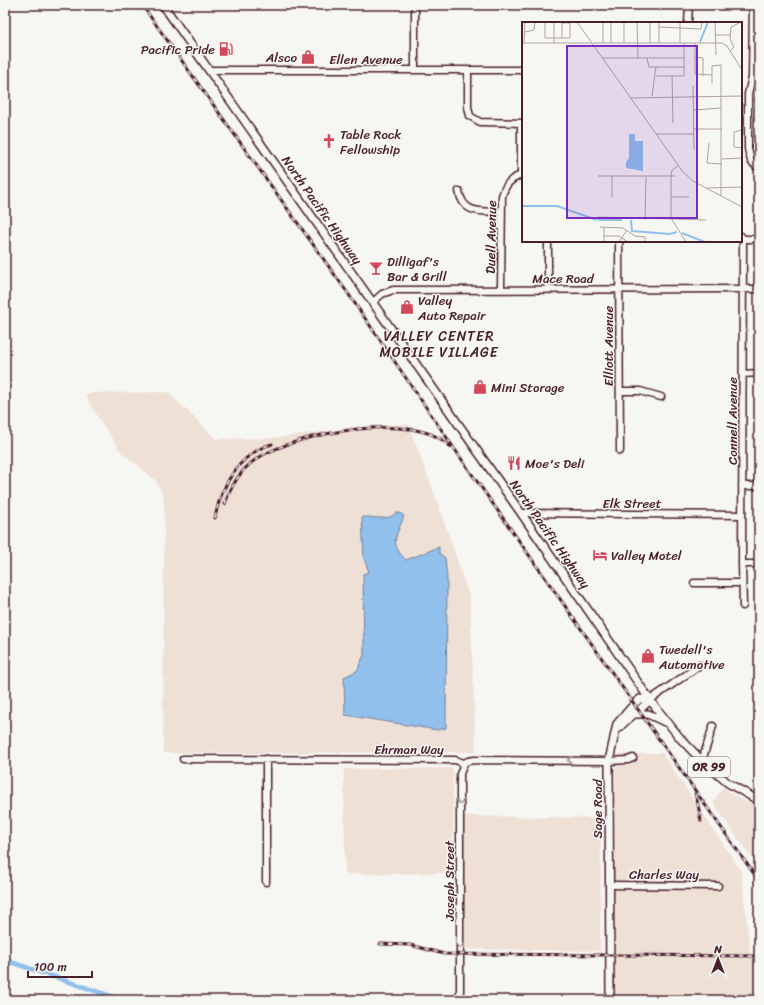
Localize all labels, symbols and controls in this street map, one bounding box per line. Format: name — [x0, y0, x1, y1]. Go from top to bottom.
inset map — [522, 22, 742, 242]
place label: Pacific Pride — [141, 38, 215, 61]
fuel station icon: Pacific Pride — [218, 41, 234, 57]
place label: Alsco — [265, 46, 297, 69]
street label: Ellen Avenue — [329, 48, 403, 71]
shop icon: Alsco — [300, 49, 316, 65]
place label: Table Rock Fellowship — [340, 123, 401, 161]
church icon: Table Rock Fellowship — [321, 133, 337, 149]
street label: North Pacific Highway — [276, 151, 369, 270]
street label: Duell Avenue — [479, 200, 503, 274]
place label: Dilligaf's Bar & Grill — [387, 250, 447, 288]
bar icon: Dilligaf's Bar & Grill — [368, 260, 384, 276]
street label: Mace Road — [532, 267, 595, 290]
place label: Valley Auto Repair — [417, 289, 486, 327]
shop icon: Valley Auto Repair — [399, 299, 415, 315]
street label: Elliott Avenue — [597, 305, 620, 386]
district label: VALLEY CENTER MOBILE VILLAGE — [379, 324, 499, 365]
place label: Mini Storage — [491, 376, 565, 399]
street label: Connell Avenue — [721, 377, 744, 465]
shop icon: Mini Storage — [472, 379, 488, 395]
place label: Moe's Deli — [525, 452, 585, 475]
restaurant icon: Moe's Deli — [506, 455, 522, 471]
street label: North Pacific Highway — [504, 475, 597, 594]
street label: Elk Street — [603, 492, 662, 515]
place label: Valley Motel — [611, 544, 682, 567]
hotel icon: Valley Motel — [592, 547, 608, 563]
place label: Twedell's Automotive — [658, 638, 725, 676]
shop icon: Twedell's Automotive — [640, 648, 656, 664]
street label: Ehrman Way — [374, 738, 444, 761]
one-way arrow — [567, 756, 573, 764]
road number: OR 99 — [688, 757, 730, 777]
street label: Sage Road — [586, 778, 609, 839]
one-way arrow — [456, 799, 464, 805]
street label: Joseph Street — [438, 840, 461, 922]
street label: Charles Way — [629, 863, 699, 886]
north arrow — [698, 939, 738, 979]
text: N — [713, 940, 722, 959]
one-way arrow — [456, 943, 464, 949]
scale bar — [28, 953, 92, 979]
text: 100 m — [34, 956, 67, 978]

